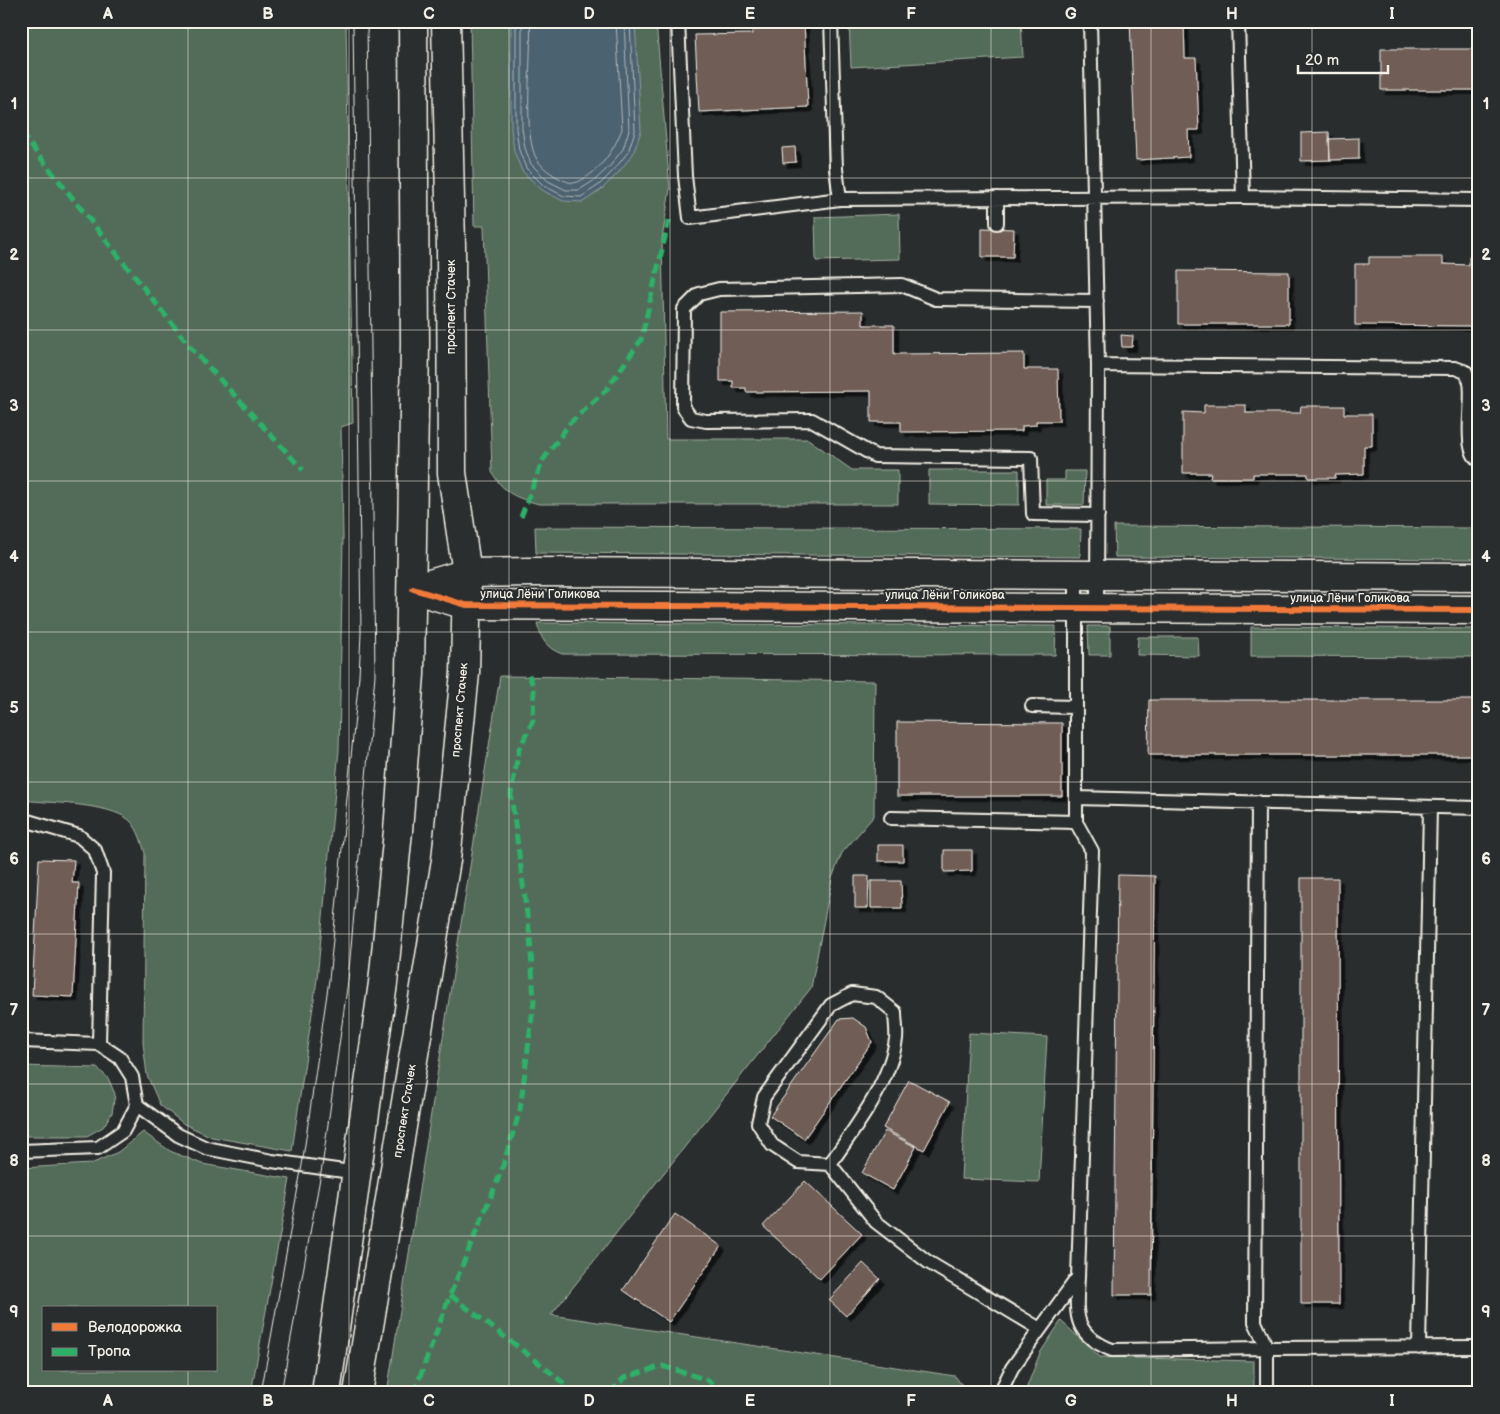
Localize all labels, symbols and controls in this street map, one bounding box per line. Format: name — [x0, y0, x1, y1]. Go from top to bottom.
text: A — [102, 5, 113, 24]
text: B — [262, 5, 274, 24]
text: C — [423, 5, 435, 24]
text: D — [583, 5, 595, 24]
text: E — [745, 5, 755, 24]
text: F — [906, 5, 916, 24]
text: G — [1065, 5, 1077, 24]
text: H — [1226, 5, 1238, 24]
text: I — [1389, 5, 1395, 24]
scale bar — [1298, 42, 1388, 74]
text: 20 m — [1305, 51, 1339, 70]
text: 1 — [11, 95, 17, 114]
text: 1 — [1483, 95, 1489, 114]
text: 2 — [9, 246, 19, 265]
text: 2 — [1481, 246, 1491, 265]
street label: проспект Стачек — [444, 259, 459, 354]
text: 3 — [9, 397, 19, 416]
text: 3 — [1481, 397, 1491, 416]
text: 4 — [9, 548, 19, 567]
text: 4 — [1481, 548, 1491, 567]
street label: улица Лёни Голикова — [480, 587, 600, 602]
street label: улица Лёни Голикова — [885, 588, 1005, 603]
street label: улица Лёни Голикова — [1290, 591, 1410, 606]
street label: проспект Стачек — [448, 662, 472, 758]
text: 5 — [9, 699, 19, 718]
text: 5 — [1481, 699, 1491, 718]
text: 6 — [9, 850, 19, 869]
text: 6 — [1481, 850, 1491, 869]
text: 7 — [10, 1001, 19, 1020]
text: 7 — [1482, 1001, 1491, 1020]
street label: проспект Стачек — [390, 1063, 420, 1159]
text: 8 — [9, 1152, 19, 1171]
text: 8 — [1481, 1152, 1491, 1171]
text: 9 — [9, 1303, 19, 1322]
text: 9 — [1481, 1303, 1491, 1322]
legend — [42, 1306, 218, 1372]
text: Велодорожка — [88, 1318, 182, 1337]
text: Тропа — [88, 1342, 131, 1361]
text: A — [102, 1392, 113, 1411]
text: B — [262, 1392, 274, 1411]
text: C — [423, 1392, 435, 1411]
text: D — [583, 1392, 595, 1411]
text: E — [745, 1392, 755, 1411]
text: F — [906, 1392, 916, 1411]
text: G — [1065, 1392, 1077, 1411]
text: H — [1226, 1392, 1238, 1411]
text: I — [1389, 1392, 1395, 1411]

